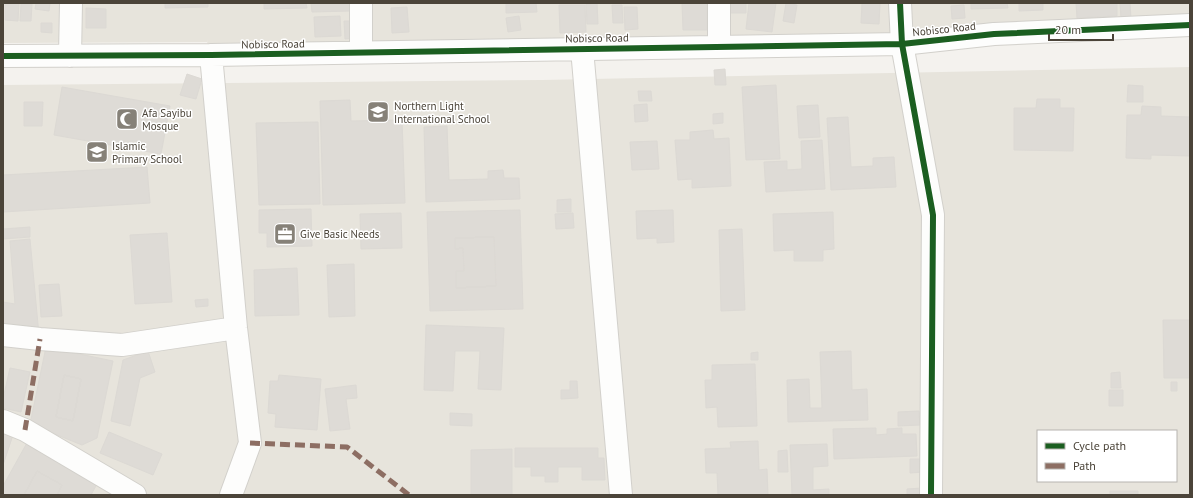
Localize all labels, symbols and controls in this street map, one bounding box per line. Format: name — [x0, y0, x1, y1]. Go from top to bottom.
scale bar — [1049, 16, 1113, 42]
street label: Nobisco Road — [912, 19, 976, 39]
text: 20 m — [1055, 22, 1081, 37]
street label: Nobisco Road — [565, 30, 629, 46]
street label: Nobisco Road — [241, 36, 305, 52]
school or university icon: Northern Light International School — [365, 99, 391, 125]
place label: Northern Light International School — [394, 99, 490, 126]
mosque icon: Afa Sayibu Mosque — [114, 106, 140, 132]
place label: Afa Sayibu Mosque — [142, 106, 192, 133]
school or university icon: Islamic Primary School — [84, 139, 110, 165]
place label: Islamic Primary School — [112, 139, 183, 166]
office icon: Give Basic Needs — [272, 221, 298, 247]
place label: Give Basic Needs — [300, 227, 380, 241]
legend — [1037, 430, 1177, 482]
text: Cycle path — [1073, 438, 1126, 453]
text: Path — [1073, 458, 1096, 473]

